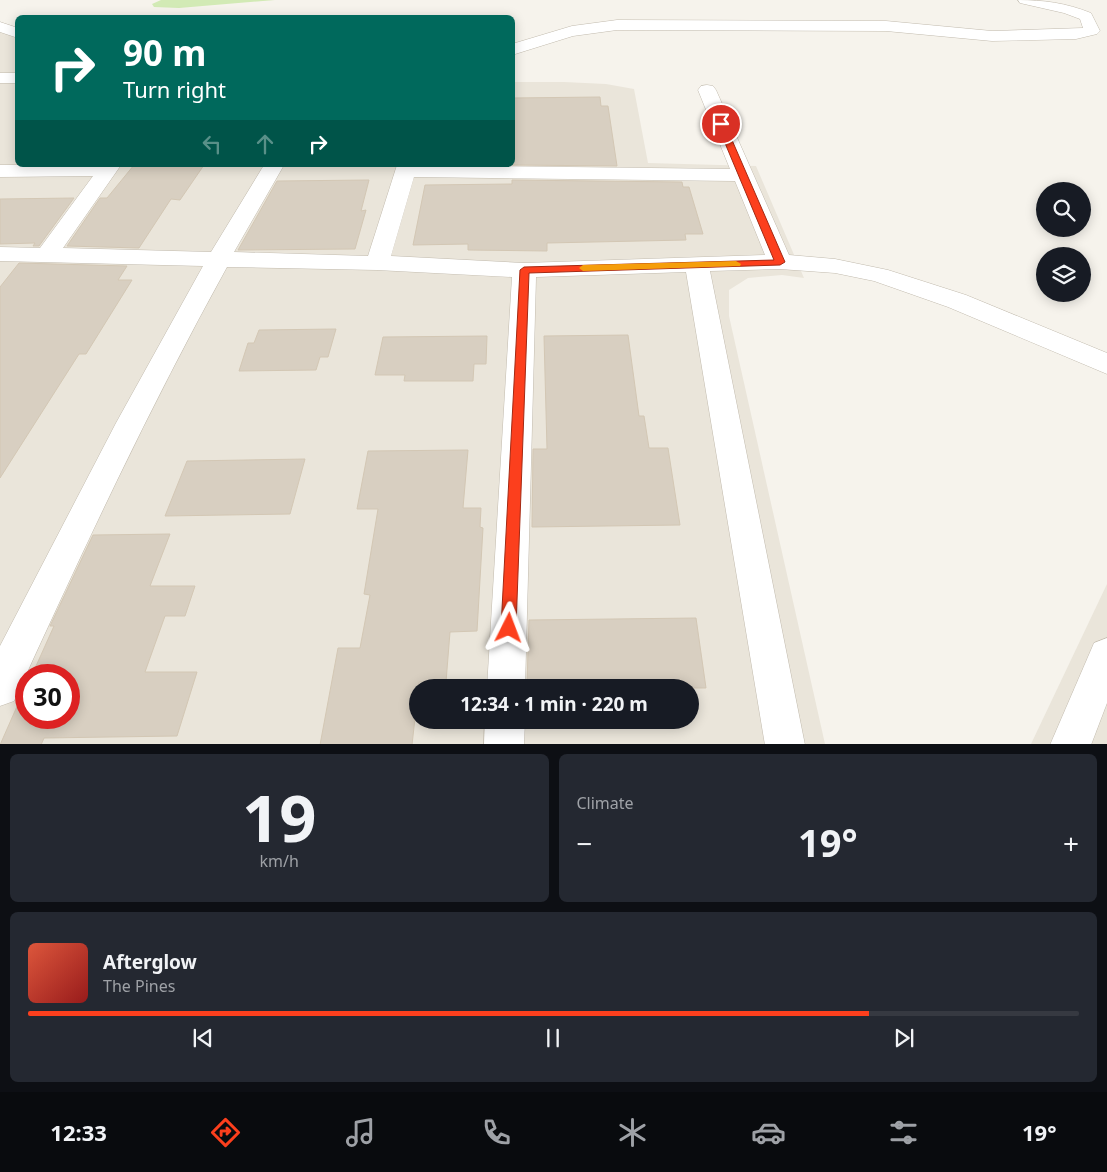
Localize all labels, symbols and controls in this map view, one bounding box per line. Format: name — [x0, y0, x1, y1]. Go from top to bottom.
text: 90 m — [123, 29, 206, 76]
icon: right — [40, 35, 105, 100]
text: Turn right — [123, 74, 226, 104]
pin — [700, 103, 742, 145]
icon: arrive — [707, 110, 735, 138]
icon: left — [198, 130, 226, 158]
icon: ahead — [251, 130, 279, 158]
icon: right — [304, 130, 332, 158]
map controls — [1036, 182, 1091, 302]
button: search — [1036, 182, 1091, 237]
button: layers — [1036, 247, 1091, 302]
position arrow — [482, 601, 534, 653]
speed limit sign: 30 — [15, 664, 80, 729]
text: 12:34 · 1 min · 220 m — [460, 691, 648, 717]
text: 19 — [242, 773, 316, 861]
text: Climate — [577, 792, 634, 814]
text: 19° — [798, 816, 858, 868]
text: − — [577, 824, 593, 862]
text: + — [1063, 824, 1079, 862]
text: km/h — [260, 850, 299, 872]
text: Afterglow — [103, 949, 197, 975]
text: The Pines — [103, 975, 175, 997]
icon: previous — [189, 1024, 217, 1052]
icon: pause — [539, 1024, 567, 1052]
icon: next — [890, 1024, 918, 1052]
icon: directions — [208, 1115, 243, 1150]
icon: music — [343, 1115, 378, 1150]
icon: phone — [479, 1115, 514, 1150]
icon: climate — [615, 1115, 650, 1150]
icon: car — [751, 1115, 786, 1150]
icon: filters — [886, 1115, 921, 1150]
text: 12:33 — [50, 1117, 107, 1147]
text: 19° — [1022, 1117, 1057, 1147]

